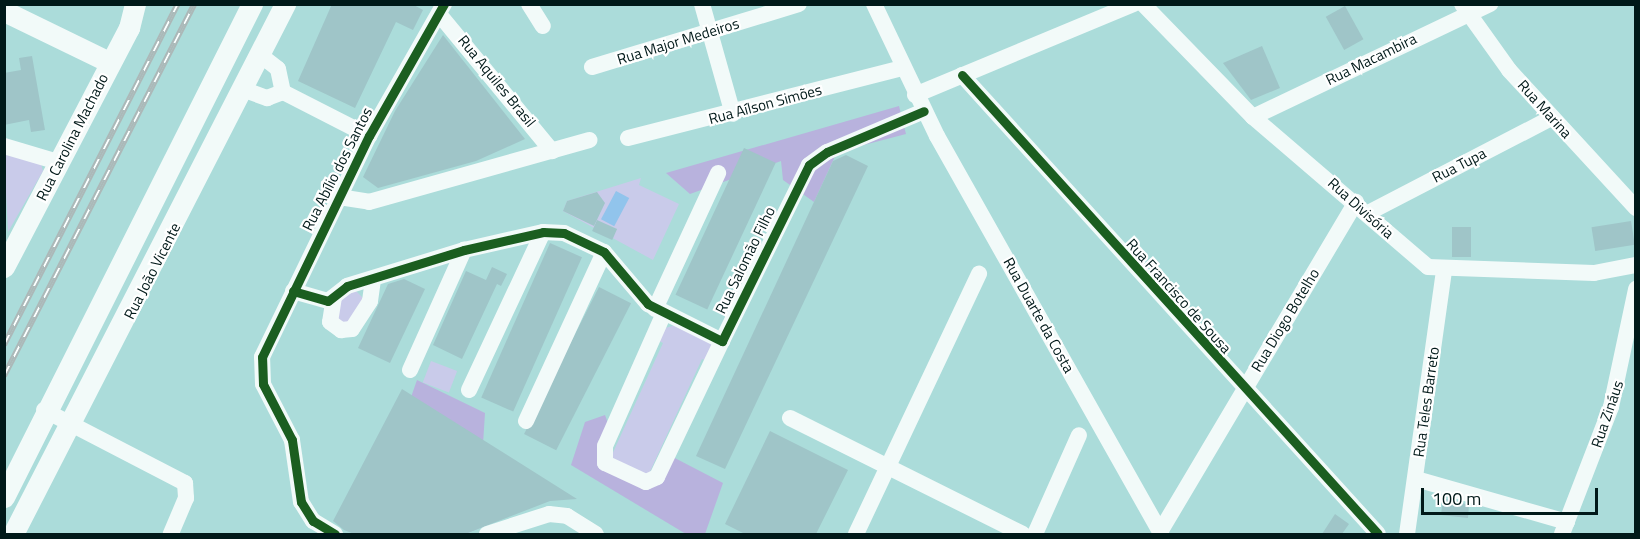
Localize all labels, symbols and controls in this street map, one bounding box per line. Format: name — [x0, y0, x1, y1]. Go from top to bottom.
street label: Rua Major Medeiros — [615, 14, 741, 68]
street label: Rua Macambira — [1323, 29, 1419, 89]
street label: Rua Aquiles Brasil — [454, 31, 540, 131]
street label: Rua Carolina Machado — [32, 70, 112, 204]
street label: Rua Marina — [1514, 76, 1576, 142]
street label: Rua Aílson Simões — [706, 80, 824, 128]
street label: Rua Abílio dos Santos — [298, 104, 376, 234]
street label: Rua Tupa — [1429, 144, 1489, 186]
street label: Rua Divisória — [1324, 174, 1398, 242]
street label: Rua Salomão Filho — [711, 204, 779, 316]
street label: Rua João Vicente — [120, 220, 184, 322]
street label: Rua Francisco de Sousa — [1123, 235, 1235, 357]
street label: Rua Duarte da Costa — [1000, 254, 1078, 376]
street label: Rua Diogo Botelho — [1247, 265, 1323, 375]
street label: Rua Teles Barreto — [1409, 346, 1443, 458]
street label: Rua Zináus — [1587, 378, 1627, 450]
scale bar — [1424, 476, 1601, 514]
text: 100 m — [1432, 485, 1481, 512]

